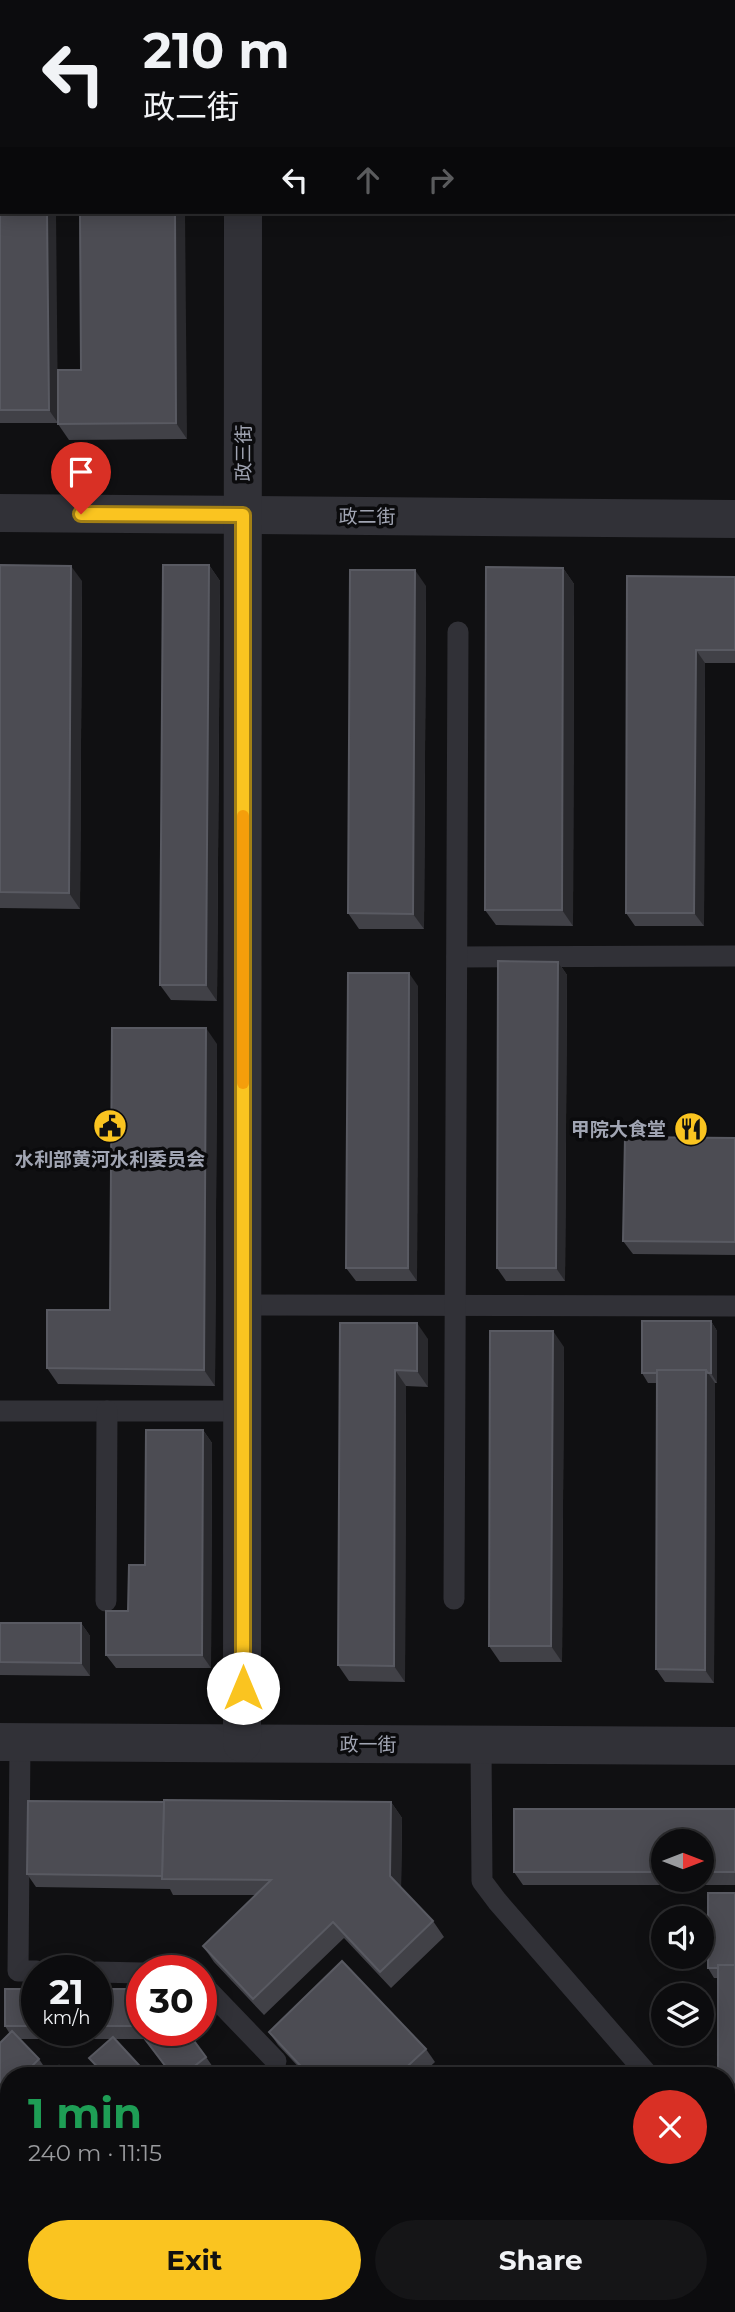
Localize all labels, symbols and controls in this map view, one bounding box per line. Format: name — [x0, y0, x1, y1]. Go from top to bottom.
text: 210 m — [143, 21, 290, 80]
icon: left — [28, 28, 119, 119]
text: 政二街 — [143, 87, 239, 126]
icon: left — [276, 161, 314, 199]
icon: ahead — [349, 161, 387, 199]
icon: right — [422, 161, 460, 199]
street label: 政三街 — [232, 424, 255, 482]
pin — [51, 442, 111, 514]
icon: arrive — [62, 453, 100, 491]
street label: 政二街 — [338, 505, 396, 528]
public building icon: 水利部黄河水利委员会 — [91, 1107, 129, 1145]
restaurant icon: 甲院大食堂 — [672, 1110, 710, 1148]
place label: 甲院大食堂 — [571, 1118, 666, 1141]
place label: 水利部黄河水利委员会 — [15, 1148, 205, 1171]
position arrow — [206, 1651, 280, 1725]
street label: 政一街 — [339, 1733, 397, 1756]
north arrow — [651, 1829, 714, 1892]
map controls — [651, 1829, 714, 2046]
button: sound — [651, 1906, 714, 1969]
speed limit sign: 30 — [126, 1955, 217, 2046]
text: 21 — [49, 1970, 84, 2013]
button: layers — [651, 1983, 714, 2046]
text: km/h — [42, 2007, 91, 2029]
text: 1 min — [28, 2087, 142, 2139]
button: close — [633, 2090, 707, 2164]
text: 240 m · 11:15 — [28, 2139, 162, 2167]
button: Exit — [28, 2220, 361, 2300]
button: Share — [375, 2220, 707, 2300]

